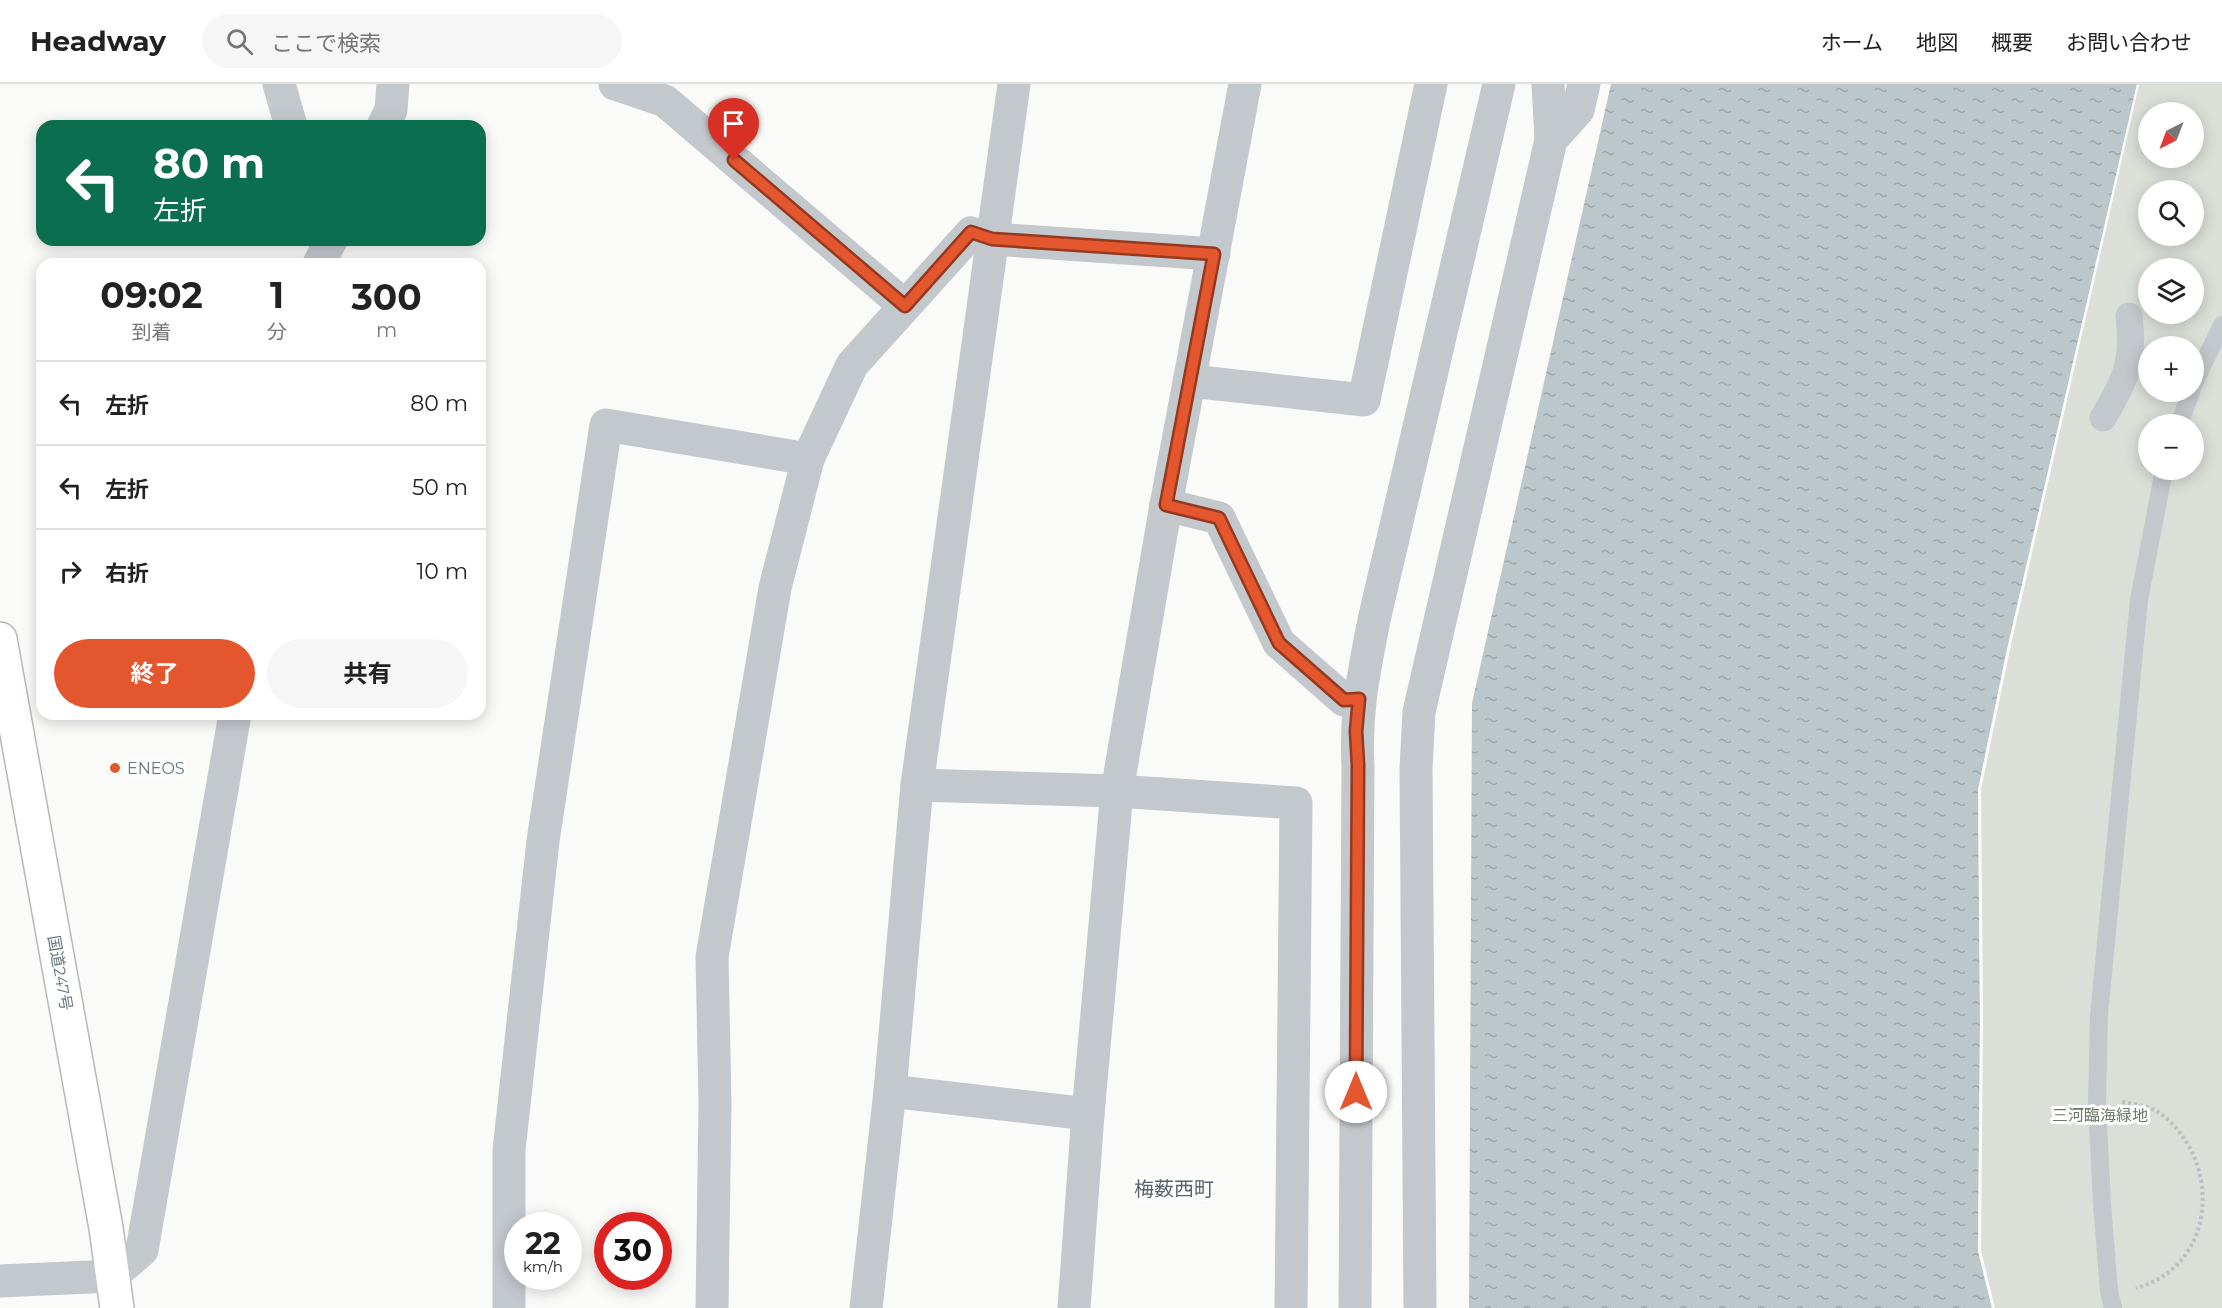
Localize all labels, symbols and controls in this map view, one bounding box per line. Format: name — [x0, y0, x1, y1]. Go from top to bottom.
search box — [202, 14, 622, 68]
text: Headway — [30, 24, 166, 58]
icon: search — [223, 25, 256, 58]
text: ここで検索 — [271, 30, 381, 57]
text: ホーム — [1821, 30, 1883, 55]
text: 地図 — [1916, 30, 1958, 55]
text: 概要 — [1991, 30, 2033, 55]
text: お問い合わせ — [2066, 30, 2192, 55]
pin — [708, 98, 759, 160]
north arrow — [2138, 102, 2204, 168]
map controls — [2138, 102, 2204, 480]
icon: arrive — [717, 107, 750, 140]
text: 80 m — [153, 137, 265, 189]
icon: left — [54, 144, 132, 222]
button: search — [2138, 180, 2204, 246]
text: 左折 — [153, 194, 207, 227]
button: layers — [2138, 258, 2204, 324]
text: 09:02 — [100, 273, 203, 317]
text: 1 — [270, 273, 284, 317]
text: 300 — [351, 275, 422, 319]
text: m — [376, 318, 397, 342]
text: 到着 — [132, 320, 172, 344]
text: 分 — [267, 320, 287, 344]
button: + — [2138, 336, 2204, 402]
icon: left — [54, 387, 87, 420]
text: 80 m — [410, 390, 468, 417]
text: 左折 — [105, 392, 149, 419]
button: − — [2138, 414, 2204, 480]
icon: left — [54, 471, 87, 504]
text: 50 m — [412, 474, 468, 501]
text: 左折 — [105, 476, 149, 503]
icon: right — [54, 555, 87, 588]
text: 10 m — [416, 558, 468, 585]
text: 右折 — [105, 560, 149, 587]
button: 終了 — [54, 639, 255, 708]
button: 共有 — [267, 639, 468, 708]
place label: ENEOS — [127, 759, 185, 778]
marker: ENEOS — [108, 761, 122, 775]
street label: 国道247号 — [44, 934, 76, 1012]
position arrow — [1324, 1060, 1388, 1124]
park label: 三河臨海緑地 — [2052, 1106, 2148, 1125]
district label: 梅薮西町 — [1134, 1177, 1214, 1201]
speed limit sign: 30 — [594, 1212, 672, 1290]
text: 22 — [525, 1225, 561, 1262]
text: km/h — [523, 1257, 563, 1276]

